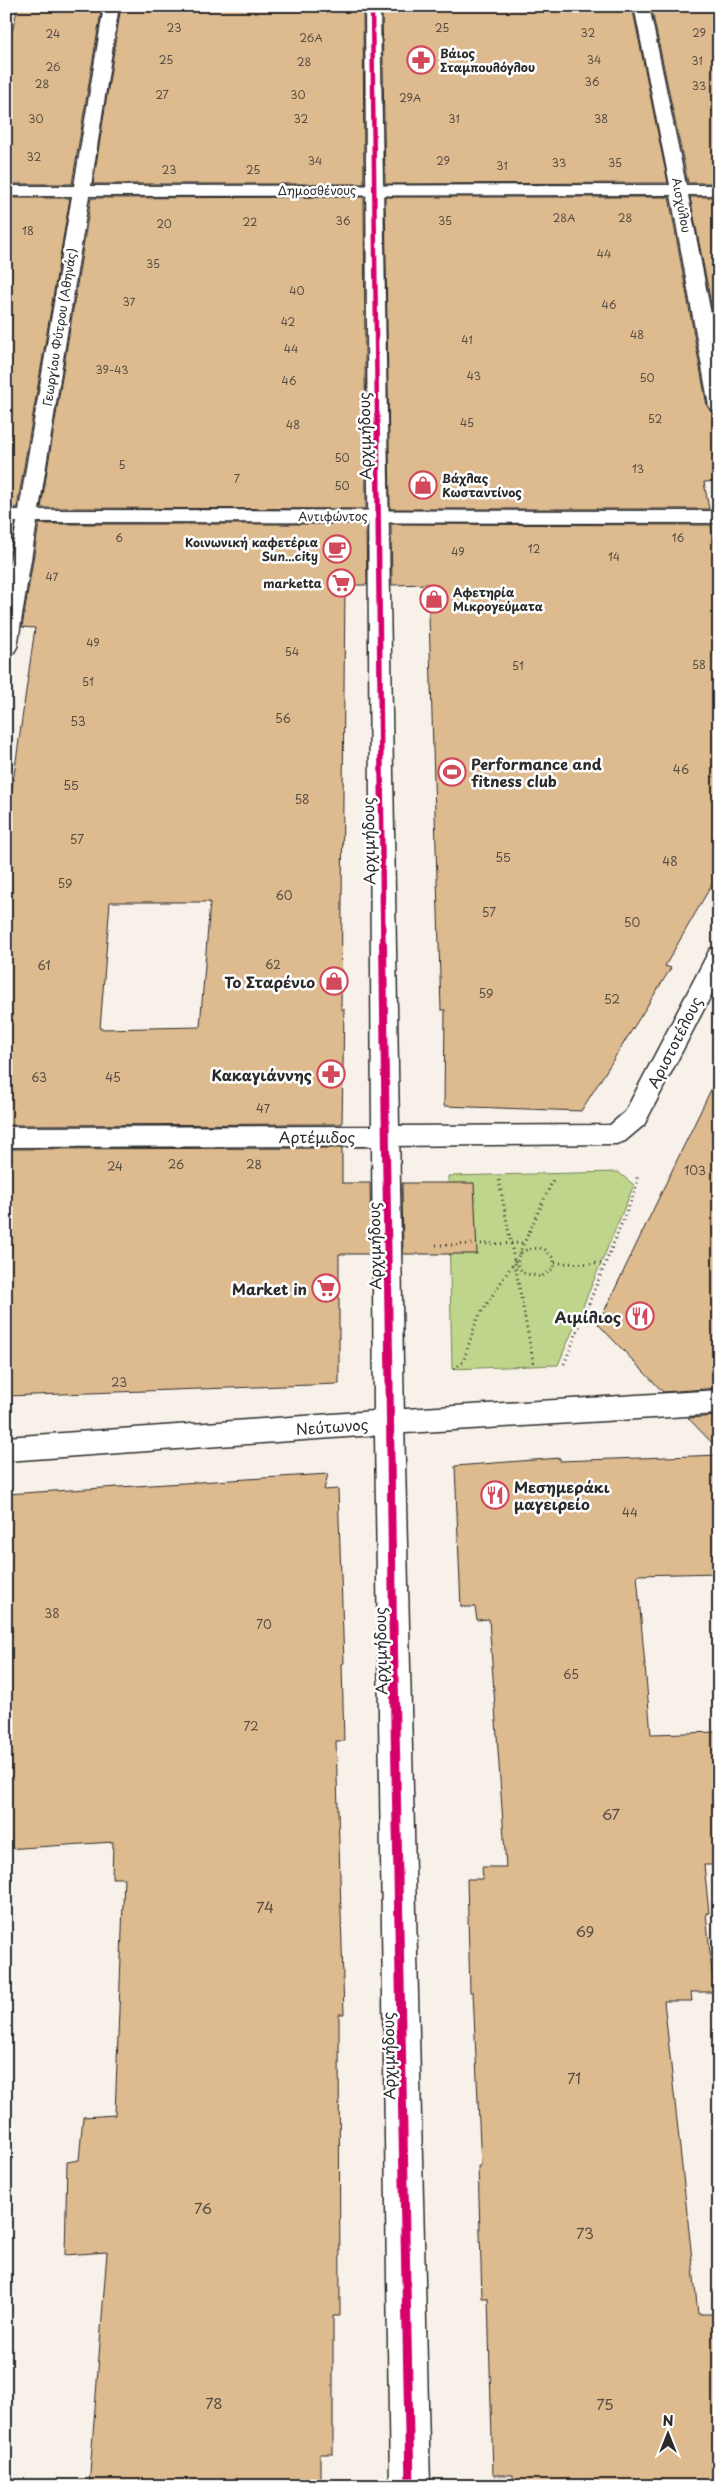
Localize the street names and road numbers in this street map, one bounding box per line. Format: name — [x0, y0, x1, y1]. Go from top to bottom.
street label: Αισχύλου — [668, 176, 696, 234]
street label: Δημοσθένους — [278, 181, 356, 199]
street label: Γεωργίου Φύτρου (Αθηνάς) — [38, 247, 80, 407]
street label: Αρχιμήδους — [352, 392, 376, 480]
street label: Αντιφώντος — [298, 507, 368, 525]
street label: Αρχιμήδους — [356, 797, 380, 885]
street label: Αριστοτέλους — [641, 992, 707, 1092]
street label: Αρτέμιδος — [279, 1125, 355, 1148]
street label: Αρχιμήδους — [362, 1202, 386, 1290]
street label: Νεύτωνος — [295, 1412, 369, 1440]
street label: Αρχιμήδους — [368, 1607, 392, 1695]
street label: Αρχιμήδους — [376, 2012, 400, 2100]

